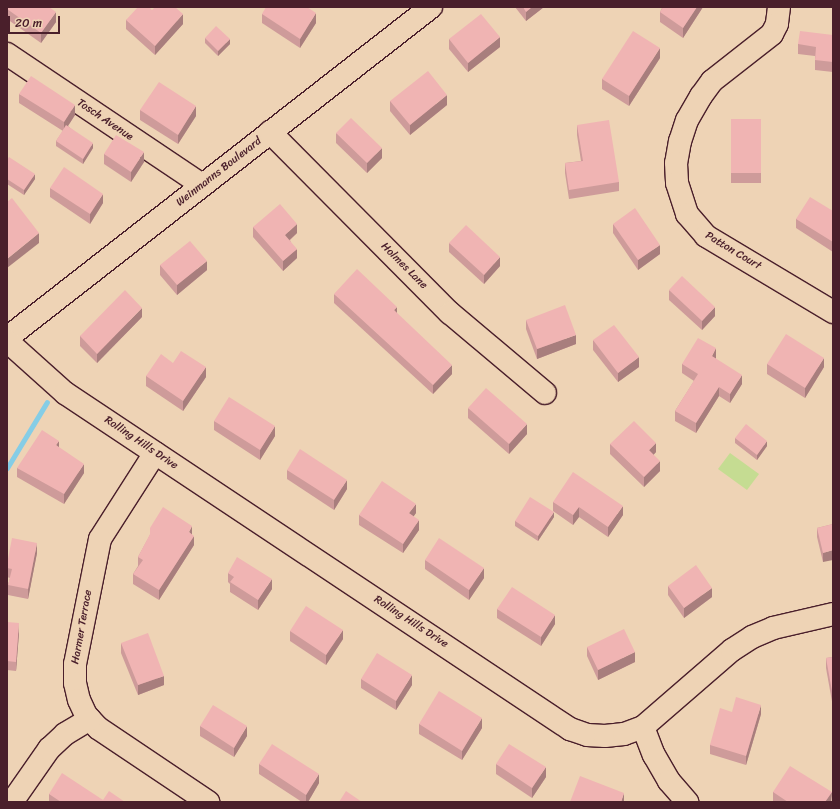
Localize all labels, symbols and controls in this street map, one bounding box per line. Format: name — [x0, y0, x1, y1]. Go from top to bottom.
scale bar — [10, 8, 62, 34]
text: 20 m — [15, 12, 42, 34]
street label: Tosch Avenue — [74, 96, 136, 144]
street label: Weinmanns Boulevard — [174, 135, 264, 209]
street label: Patton Court — [702, 229, 764, 273]
street label: Holmes Lane — [378, 240, 430, 292]
street label: Rolling Hills Drive — [102, 414, 180, 472]
street label: Harmer Terrace — [69, 589, 95, 665]
street label: Rolling Hills Drive — [372, 593, 450, 651]

